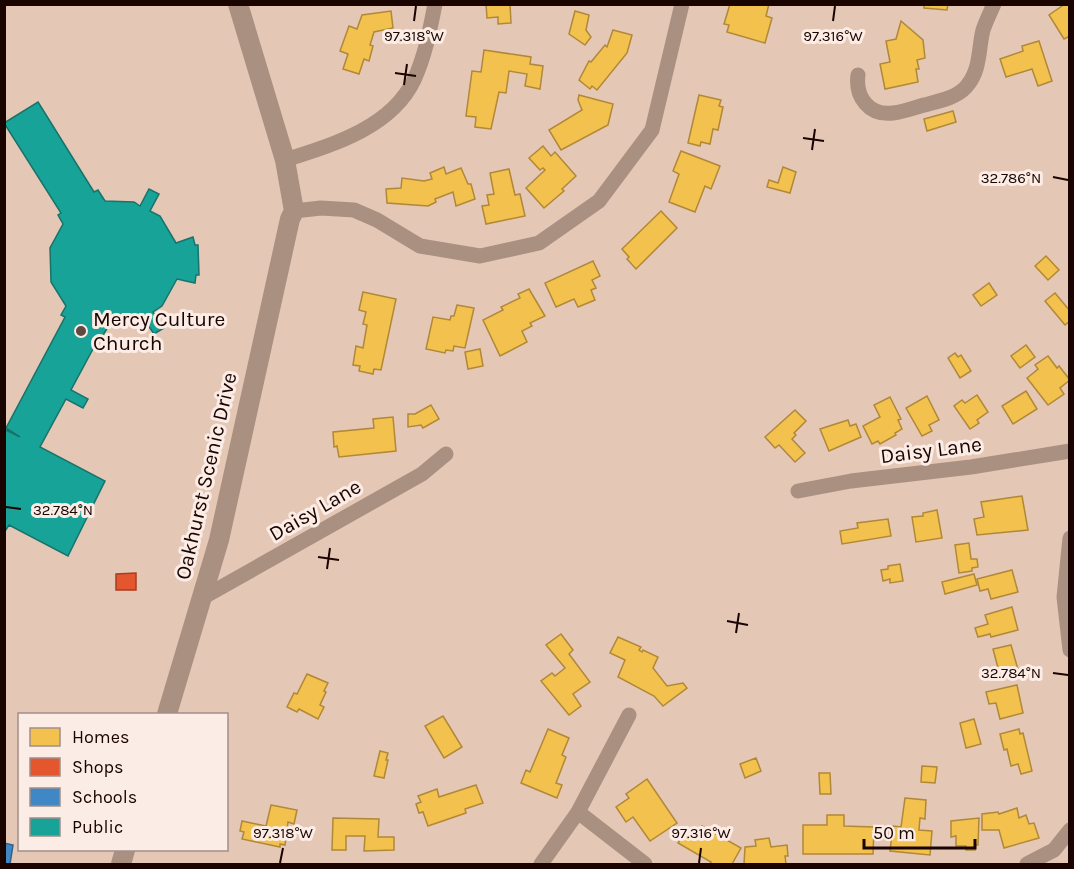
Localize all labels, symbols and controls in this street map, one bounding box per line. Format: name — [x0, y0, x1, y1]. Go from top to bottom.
text: 97.318°W — [384, 27, 445, 45]
text: 97.316°W — [803, 27, 863, 45]
text: 32.786°N — [981, 169, 1041, 187]
place label: Mercy Culture Church — [93, 307, 225, 355]
marker: Mercy Culture Church — [74, 324, 88, 338]
street label: Oakhurst Scenic Drive — [170, 370, 242, 582]
street label: Daisy Lane — [879, 432, 983, 468]
street label: Daisy Lane — [265, 474, 365, 546]
text: 32.784°N — [33, 501, 93, 519]
text: 32.784°N — [981, 664, 1041, 682]
legend — [18, 713, 228, 851]
text: Homes — [72, 726, 129, 748]
text: Shops — [72, 756, 124, 778]
text: Schools — [72, 786, 137, 808]
scale bar — [864, 812, 975, 850]
text: Public — [72, 816, 123, 838]
text: 50 m — [873, 822, 915, 844]
text: 97.318°W — [253, 824, 314, 842]
text: 97.316°W — [671, 824, 731, 842]

